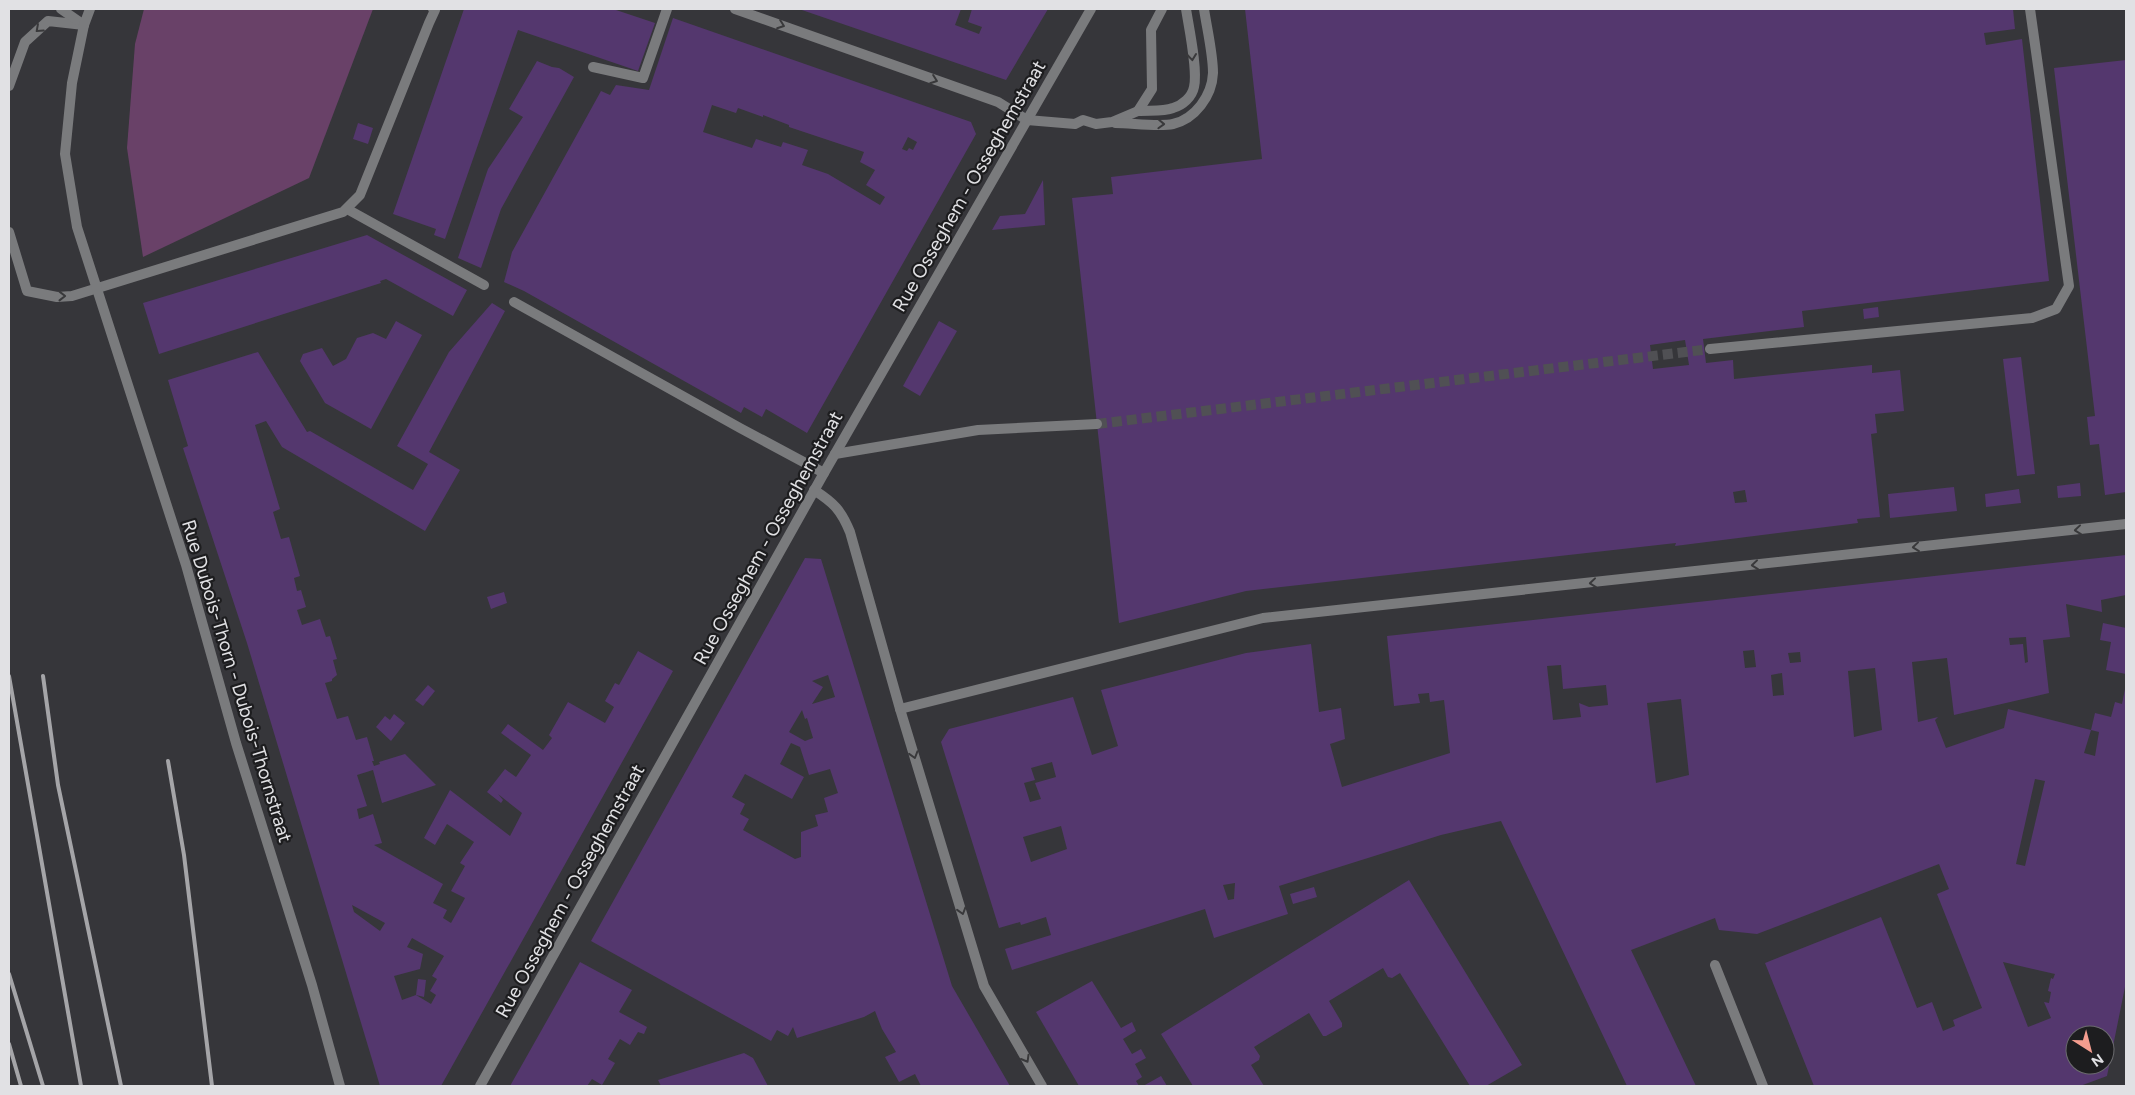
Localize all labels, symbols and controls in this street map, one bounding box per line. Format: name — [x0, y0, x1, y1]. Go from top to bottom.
one-way arrow — [776, 19, 785, 29]
one-way arrow — [35, 23, 44, 32]
one-way arrow — [1187, 53, 1197, 61]
street label: Rue Osseghem - Osseghemstraat — [888, 56, 1050, 316]
one-way arrow — [930, 74, 938, 84]
one-way arrow — [1157, 119, 1165, 129]
one-way arrow — [58, 291, 66, 301]
street label: Rue Osseghem - Osseghemstraat — [689, 407, 847, 669]
street label: Rue Dubois-Thorn - Dubois-Thornstraat — [177, 517, 297, 845]
one-way arrow — [2074, 524, 2082, 535]
one-way arrow — [1912, 542, 1920, 553]
one-way arrow — [1750, 559, 1758, 570]
one-way arrow — [1589, 577, 1597, 588]
one-way arrow — [909, 751, 919, 759]
street label: Rue Osseghem - Osseghemstraat — [491, 760, 649, 1022]
one-way arrow — [956, 906, 966, 915]
north arrow — [2065, 1025, 2115, 1075]
text: N — [2088, 1050, 2107, 1070]
one-way arrow — [1020, 1053, 1030, 1062]

